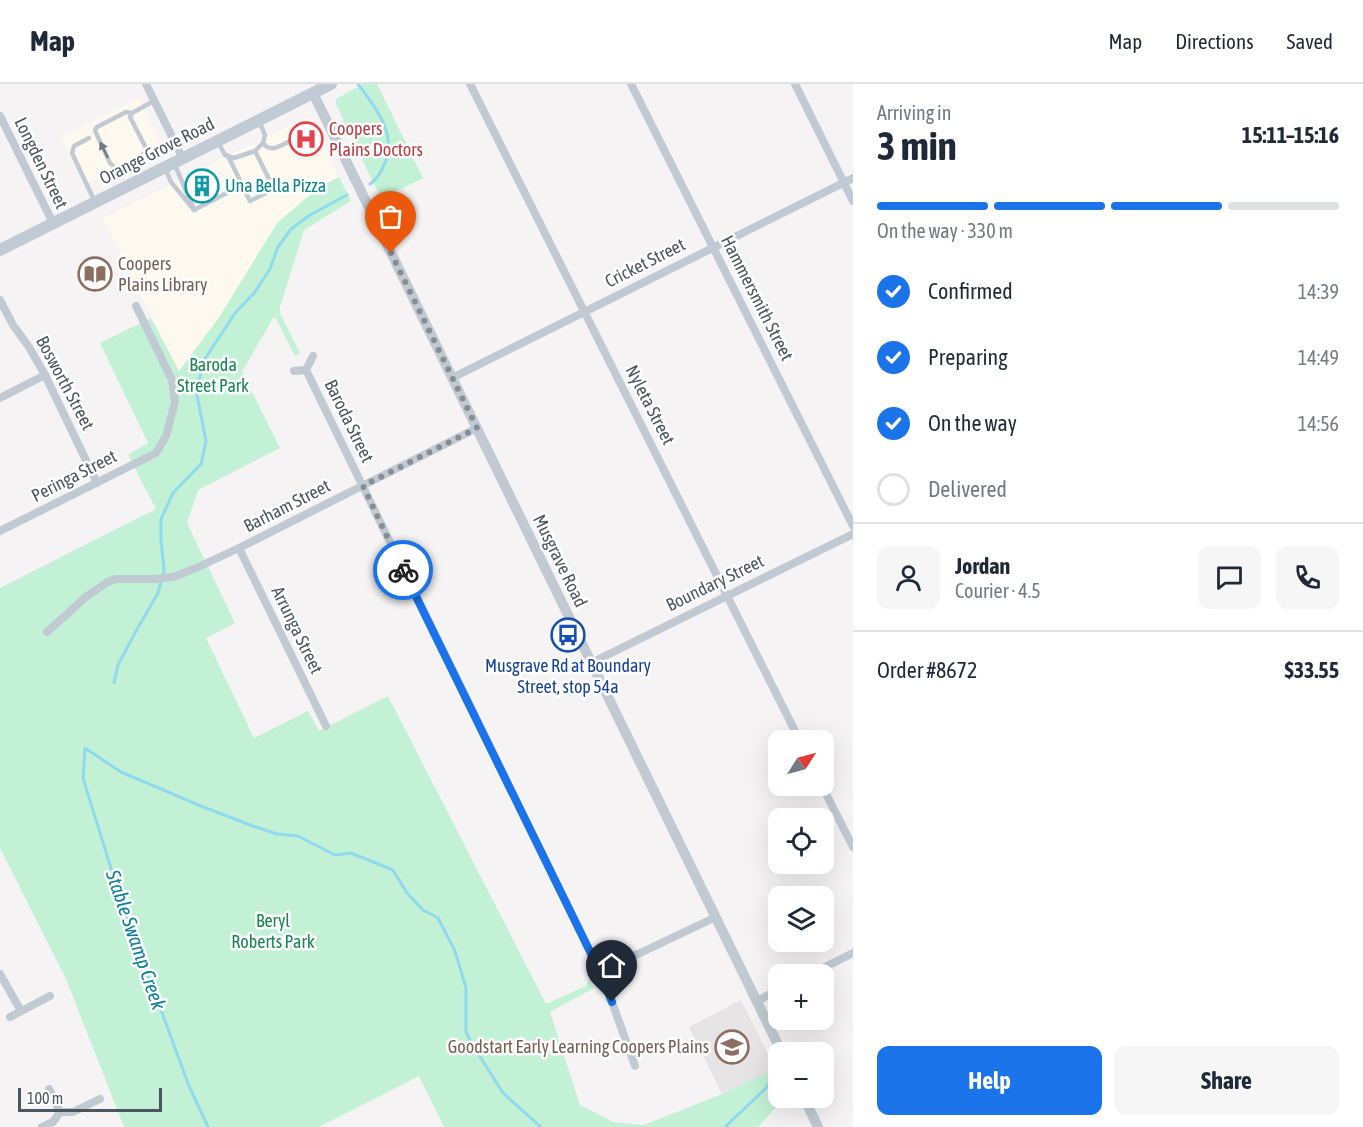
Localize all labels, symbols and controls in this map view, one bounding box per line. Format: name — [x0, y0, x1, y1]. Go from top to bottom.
text: Map — [30, 25, 75, 57]
text: Map — [1108, 29, 1142, 53]
text: Directions — [1175, 29, 1254, 53]
text: Saved — [1287, 29, 1333, 53]
text: Arriving in — [877, 101, 951, 124]
street label: Orange Grove Road — [96, 113, 218, 189]
street label: Longden Street — [10, 114, 73, 212]
place label: Coopers Plains Doctors — [329, 118, 423, 160]
hospital icon: Coopers Plains Doctors — [288, 121, 324, 157]
text: 15:11–15:16 — [1242, 122, 1339, 148]
text: 3 min — [877, 124, 957, 168]
one-way arrow — [99, 142, 109, 159]
building icon: Una Bella Pizza — [184, 168, 220, 204]
place label: Una Bella Pizza — [225, 175, 326, 196]
pin — [365, 191, 416, 253]
icon: bag — [374, 200, 407, 233]
text: On the way · 330 m — [877, 219, 1013, 242]
street label: Hammersmith Street — [717, 232, 798, 364]
street label: Cricket Street — [601, 233, 688, 292]
place label: Coopers Plains Library — [118, 253, 207, 295]
library icon: Coopers Plains Library — [77, 256, 113, 292]
icon: check — [877, 275, 910, 308]
text: Confirmed — [928, 278, 1013, 304]
text: 14:39 — [1298, 280, 1339, 303]
street label: Bosworth Street — [32, 332, 99, 433]
icon: check — [877, 341, 910, 374]
text: Preparing — [928, 344, 1008, 370]
text: 14:49 — [1298, 346, 1339, 369]
park label: Baroda Street Park — [177, 354, 249, 396]
street label: Nyleta Street — [621, 362, 679, 448]
street label: Baroda Street — [320, 376, 379, 466]
icon: check — [877, 407, 910, 440]
text: On the way — [928, 410, 1017, 436]
text: 14:56 — [1298, 412, 1339, 435]
street label: Peringa Street — [28, 445, 120, 506]
street label: Barham Street — [240, 475, 334, 536]
text: Delivered — [928, 476, 1007, 502]
street label: Musgrave Road — [529, 511, 592, 611]
courier — [373, 540, 433, 600]
button: person — [877, 546, 940, 609]
button: chat — [1198, 546, 1261, 609]
button: phone — [1276, 546, 1339, 609]
street label: Boundary Street — [663, 550, 767, 615]
text: Jordan — [955, 553, 1010, 579]
icon: bike — [387, 554, 420, 587]
text: Courier · 4.5 — [955, 579, 1041, 602]
street label: Arrunga Street — [267, 583, 328, 677]
bus stop icon: Musgrave Rd at Boundary Street, stop 54a — [550, 617, 586, 653]
place label: Musgrave Rd at Boundary Street, stop 54a — [485, 655, 651, 697]
text: Order #8672 — [877, 657, 977, 683]
text: $33.55 — [1284, 657, 1339, 683]
north arrow — [768, 730, 834, 796]
map controls — [768, 730, 834, 1108]
button: locate — [768, 808, 834, 874]
water label: Stable Swamp Creek — [101, 866, 171, 1013]
button: layers — [768, 886, 834, 952]
park label: Beryl Roberts Park — [231, 910, 315, 952]
pin — [586, 940, 637, 1002]
icon: home — [595, 949, 628, 982]
button: + — [768, 964, 834, 1030]
school or university icon: Goodstart Early Learning Coopers Plains — [714, 1029, 750, 1065]
place label: Goodstart Early Learning Coopers Plains — [448, 1036, 709, 1057]
button: − — [768, 1042, 834, 1108]
button: Help — [877, 1046, 1102, 1115]
button: Share — [1114, 1046, 1339, 1115]
scale bar — [18, 1085, 162, 1112]
text: 100 m — [27, 1089, 63, 1107]

